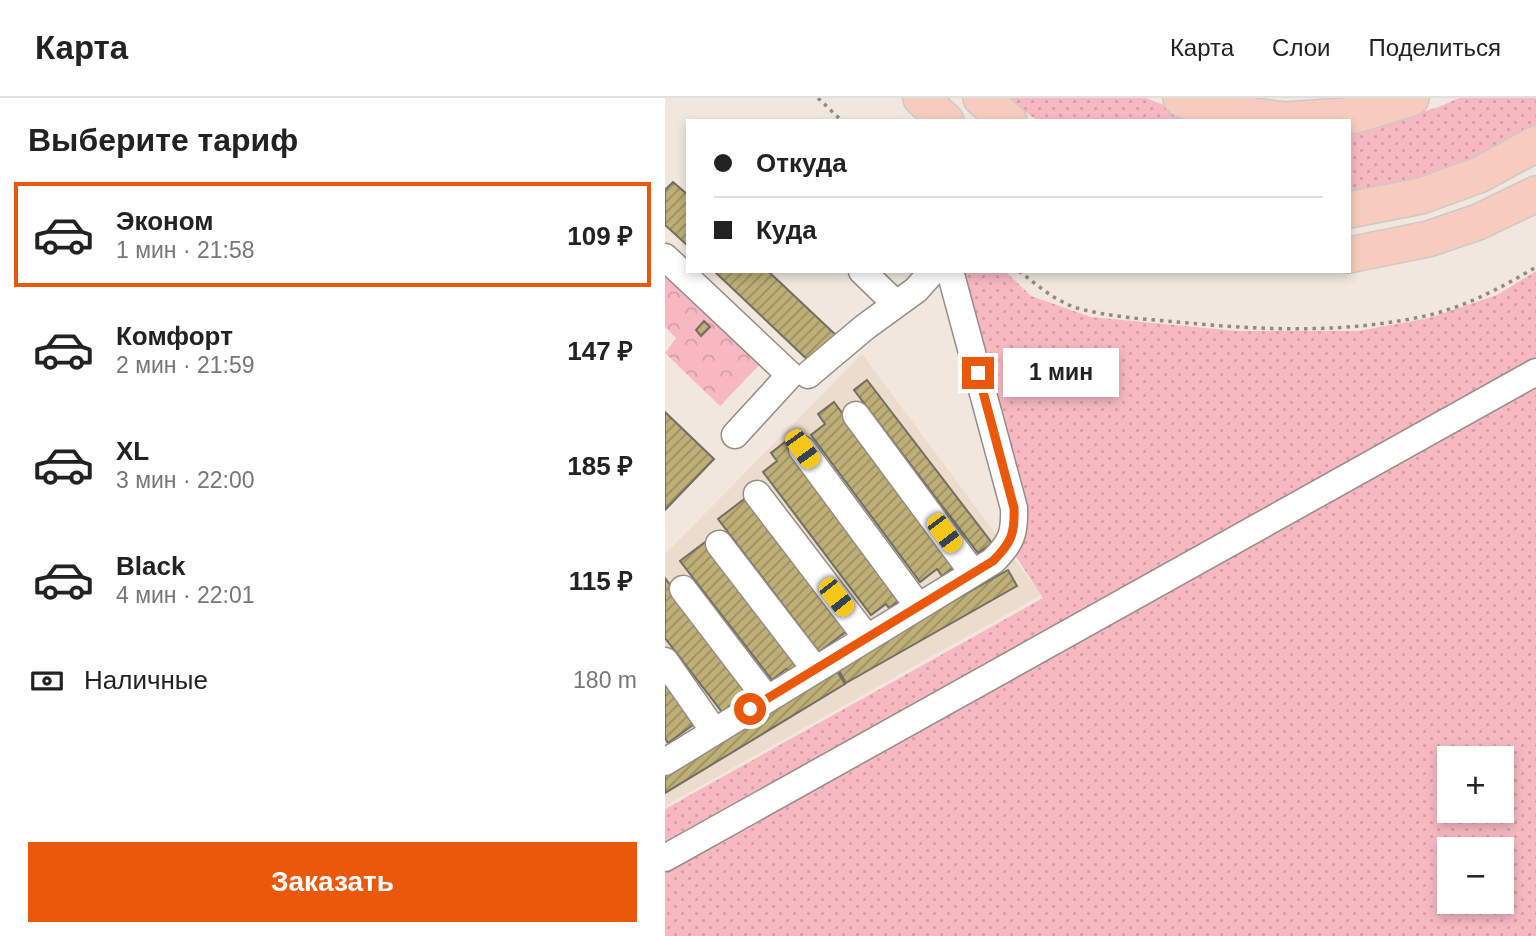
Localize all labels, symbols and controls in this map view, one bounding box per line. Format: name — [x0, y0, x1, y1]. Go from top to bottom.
text: Карта — [35, 29, 128, 66]
text: Карта — [1170, 34, 1234, 61]
text: Слои — [1272, 34, 1330, 61]
text: Поделиться — [1368, 34, 1501, 61]
text: Выберите тариф — [28, 122, 298, 158]
text: Откуда — [756, 148, 847, 178]
icon: car — [32, 203, 95, 266]
text: Эконом — [116, 206, 214, 236]
text: Куда — [756, 215, 817, 245]
text: 109 ₽ — [567, 221, 633, 251]
text: 1 мин · 21:58 — [116, 237, 255, 263]
icon: car — [32, 318, 95, 381]
text: Комфорт — [116, 321, 233, 351]
text: 147 ₽ — [567, 336, 633, 366]
callout: 1 мин — [1003, 348, 1118, 398]
text: 2 мин · 21:59 — [116, 352, 255, 378]
route end — [962, 357, 994, 389]
text: 1 мин — [1029, 359, 1093, 385]
car — [782, 426, 823, 472]
icon: car — [32, 433, 95, 496]
text: XL — [116, 436, 149, 466]
text: 185 ₽ — [567, 451, 633, 481]
text: 3 мин · 22:00 — [116, 467, 255, 493]
car — [923, 510, 966, 556]
icon: car — [32, 548, 95, 611]
text: Black — [116, 551, 185, 581]
text: 115 ₽ — [569, 566, 633, 596]
car — [815, 574, 858, 620]
text: 4 мин · 22:01 — [116, 582, 255, 608]
icon: cash — [28, 662, 66, 700]
text: Наличные — [84, 665, 208, 695]
text: 180 m — [573, 667, 637, 693]
route start — [734, 693, 766, 725]
map controls — [1437, 746, 1514, 914]
button: + — [1437, 746, 1514, 823]
button: − — [1437, 837, 1514, 914]
button: Заказать — [28, 842, 637, 922]

